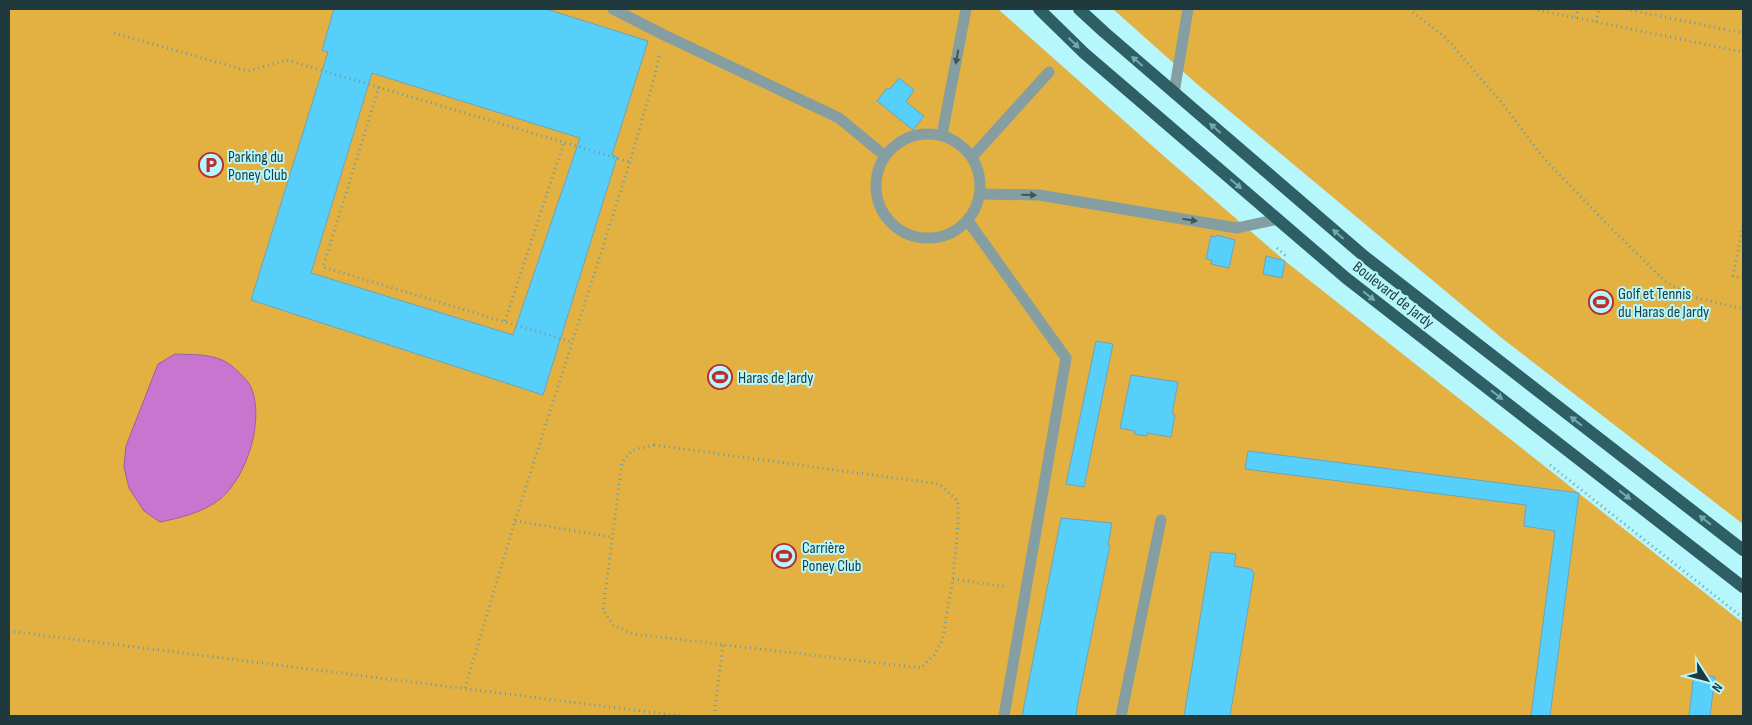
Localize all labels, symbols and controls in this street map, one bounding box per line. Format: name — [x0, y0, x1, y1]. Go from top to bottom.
one-way arrow — [1067, 37, 1079, 49]
one-way arrow — [952, 49, 960, 65]
one-way arrow — [1131, 56, 1143, 67]
one-way arrow — [1210, 122, 1222, 134]
place label: Parking du Poney Club — [228, 148, 287, 185]
parking icon: Parking du Poney Club — [198, 152, 224, 178]
one-way arrow — [1229, 178, 1241, 190]
one-way arrow — [1021, 191, 1037, 199]
one-way arrow — [1182, 217, 1198, 225]
one-way arrow — [1333, 228, 1345, 240]
street label: Boulevard de Jardy — [1349, 258, 1437, 333]
place label: Golf et Tennis du Haras de Jardy — [1618, 285, 1709, 322]
sports icon: Golf et Tennis du Haras de Jardy — [1588, 289, 1614, 315]
one-way arrow — [1362, 290, 1375, 301]
sports icon: Haras de Jardy — [707, 364, 733, 390]
place label: Haras de Jardy — [738, 369, 813, 388]
one-way arrow — [1490, 390, 1504, 400]
one-way arrow — [1570, 415, 1583, 426]
one-way arrow — [1619, 489, 1632, 500]
one-way arrow — [1699, 515, 1712, 526]
place label: Carrière Poney Club — [802, 539, 861, 576]
sports icon: Carrière Poney Club — [771, 543, 797, 569]
north arrow — [1682, 655, 1732, 705]
text: N — [1708, 679, 1726, 695]

